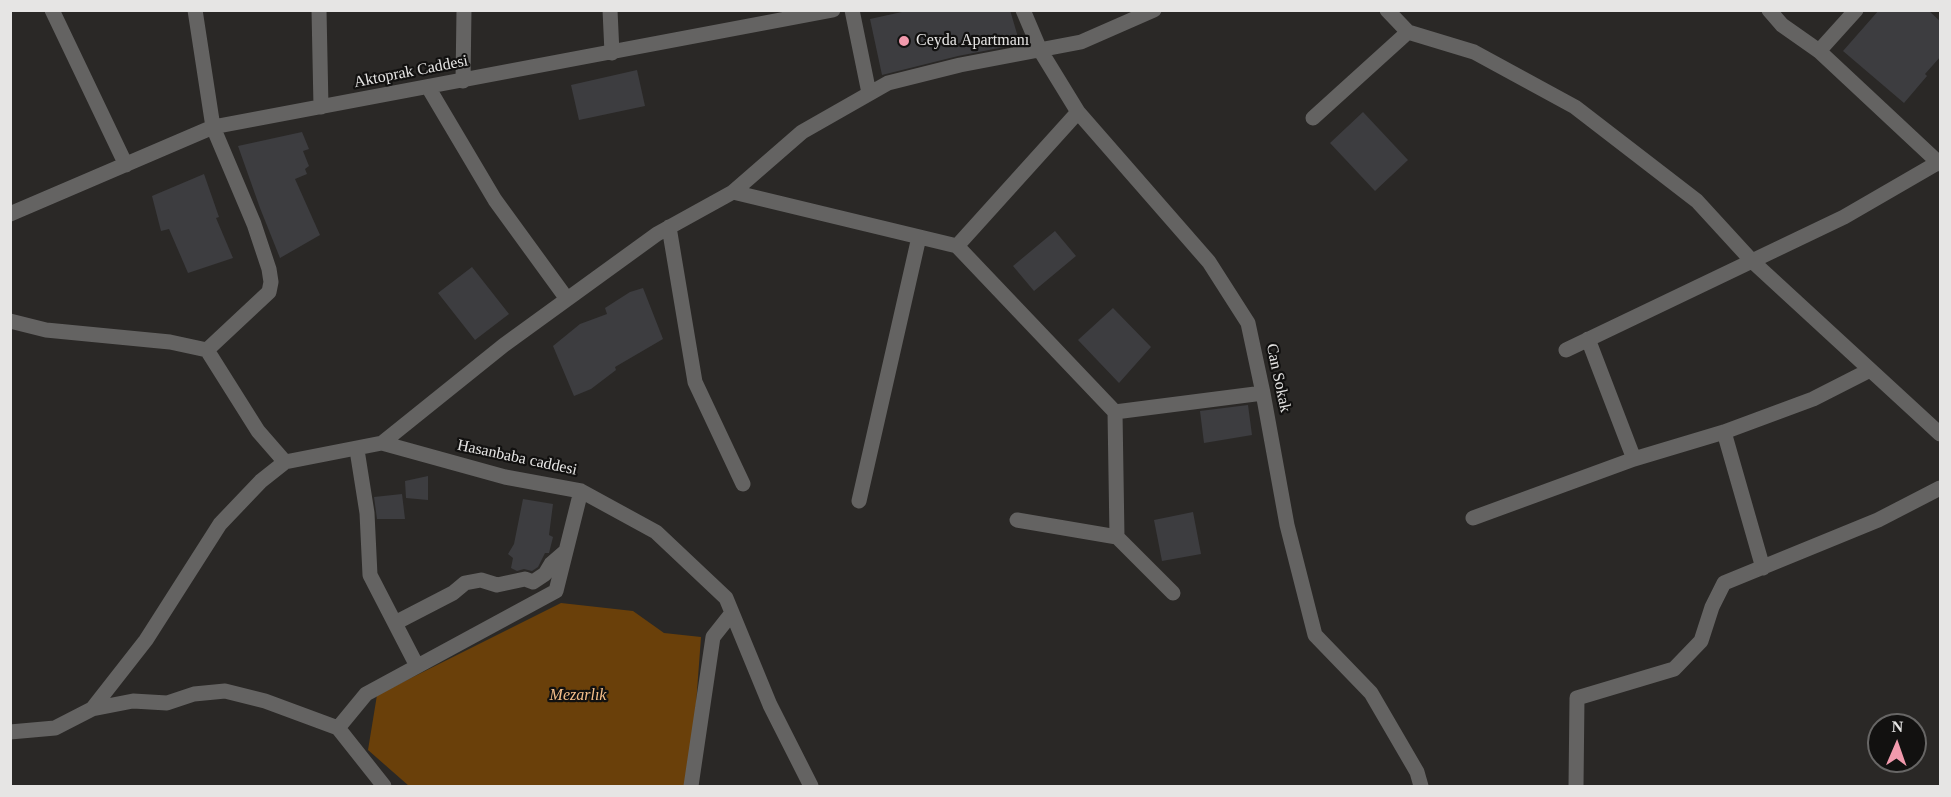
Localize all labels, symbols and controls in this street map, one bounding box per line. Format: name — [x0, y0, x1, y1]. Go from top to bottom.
place label: Ceyda Apartmanı — [916, 31, 1029, 51]
marker: Ceyda Apartmanı — [897, 34, 911, 48]
street label: Aktoprak Caddesi — [352, 52, 470, 92]
street label: Can Sokak — [1261, 342, 1295, 414]
street label: Hasanbaba caddesi — [455, 436, 579, 480]
park label: Mezarlık — [550, 686, 606, 706]
north arrow — [1867, 713, 1927, 773]
text: N — [1892, 718, 1904, 735]

